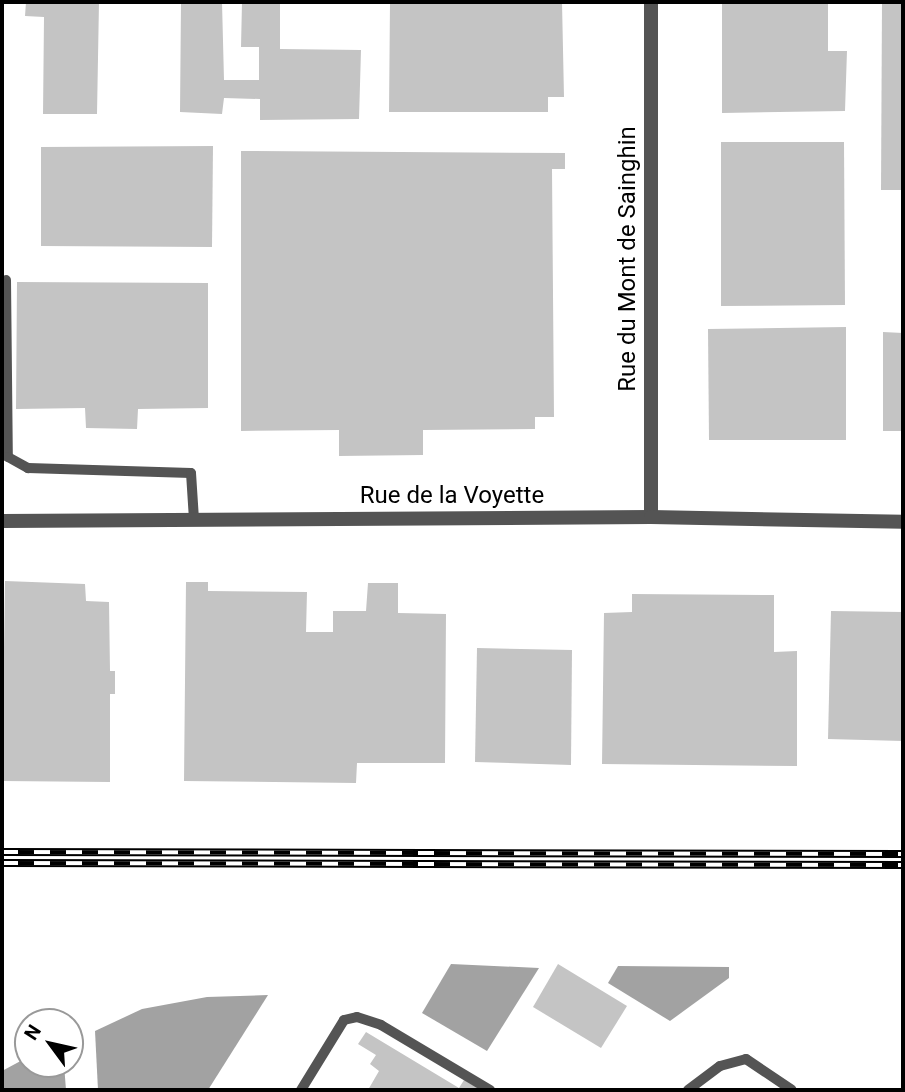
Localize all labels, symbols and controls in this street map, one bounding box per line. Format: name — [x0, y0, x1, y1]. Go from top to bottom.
street label: Rue du Mont de Sainghin — [614, 126, 642, 392]
street label: Rue de la Voyette — [360, 482, 544, 510]
north arrow — [14, 1008, 84, 1078]
text: N — [19, 1020, 46, 1044]

